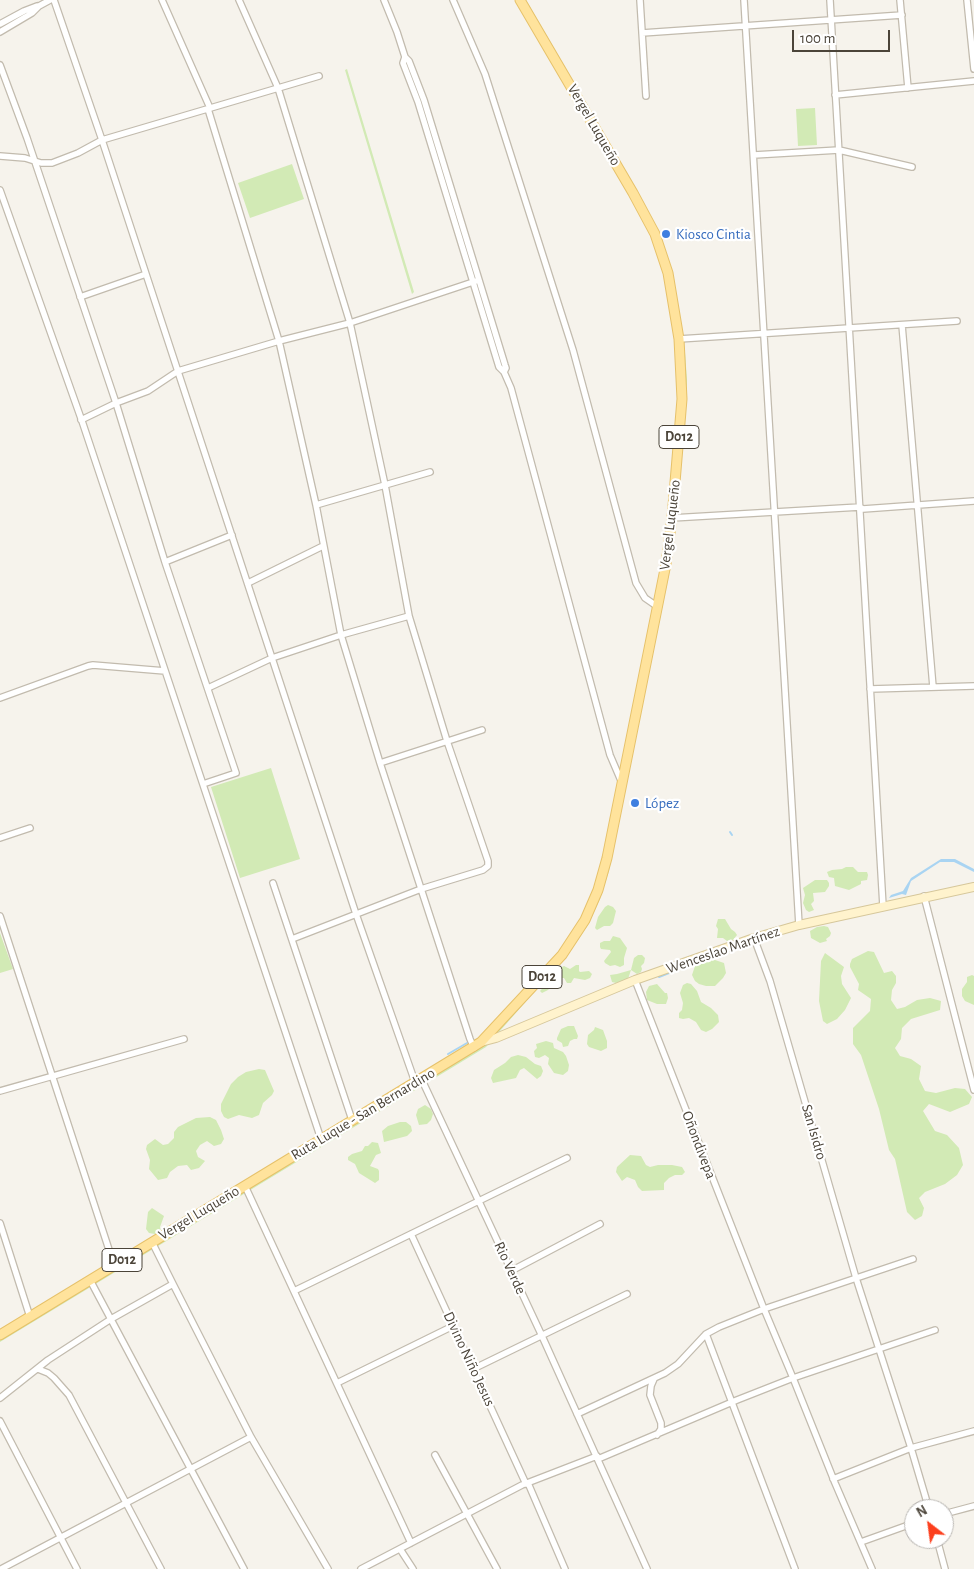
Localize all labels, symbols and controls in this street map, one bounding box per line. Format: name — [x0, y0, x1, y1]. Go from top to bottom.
scale bar — [794, 20, 892, 52]
text: 100 m — [800, 31, 835, 46]
street label: Vergel Luqueño — [563, 81, 625, 169]
place label: Kiosco Cintia — [676, 225, 751, 243]
marker: Kiosco Cintia — [660, 228, 672, 240]
road number: D012 — [659, 426, 699, 448]
street label: Vergel Luqueño — [656, 479, 684, 571]
place label: López — [645, 794, 679, 812]
marker: López — [629, 797, 641, 809]
street label: Wenceslao Martínez — [664, 922, 782, 978]
road number: D012 — [522, 966, 562, 989]
street label: Ruta Luque - San Bernardino — [288, 1064, 438, 1164]
street label: San Isidro — [798, 1102, 830, 1162]
street label: Oñondivepa — [678, 1109, 720, 1181]
street label: Vergel Luqueño — [155, 1182, 243, 1244]
street label: Rio Verde — [490, 1239, 530, 1297]
road number: D012 — [102, 1248, 142, 1272]
street label: Divino Niño Jesus — [439, 1309, 499, 1409]
north arrow — [904, 1499, 954, 1549]
text: N — [914, 1503, 930, 1520]

